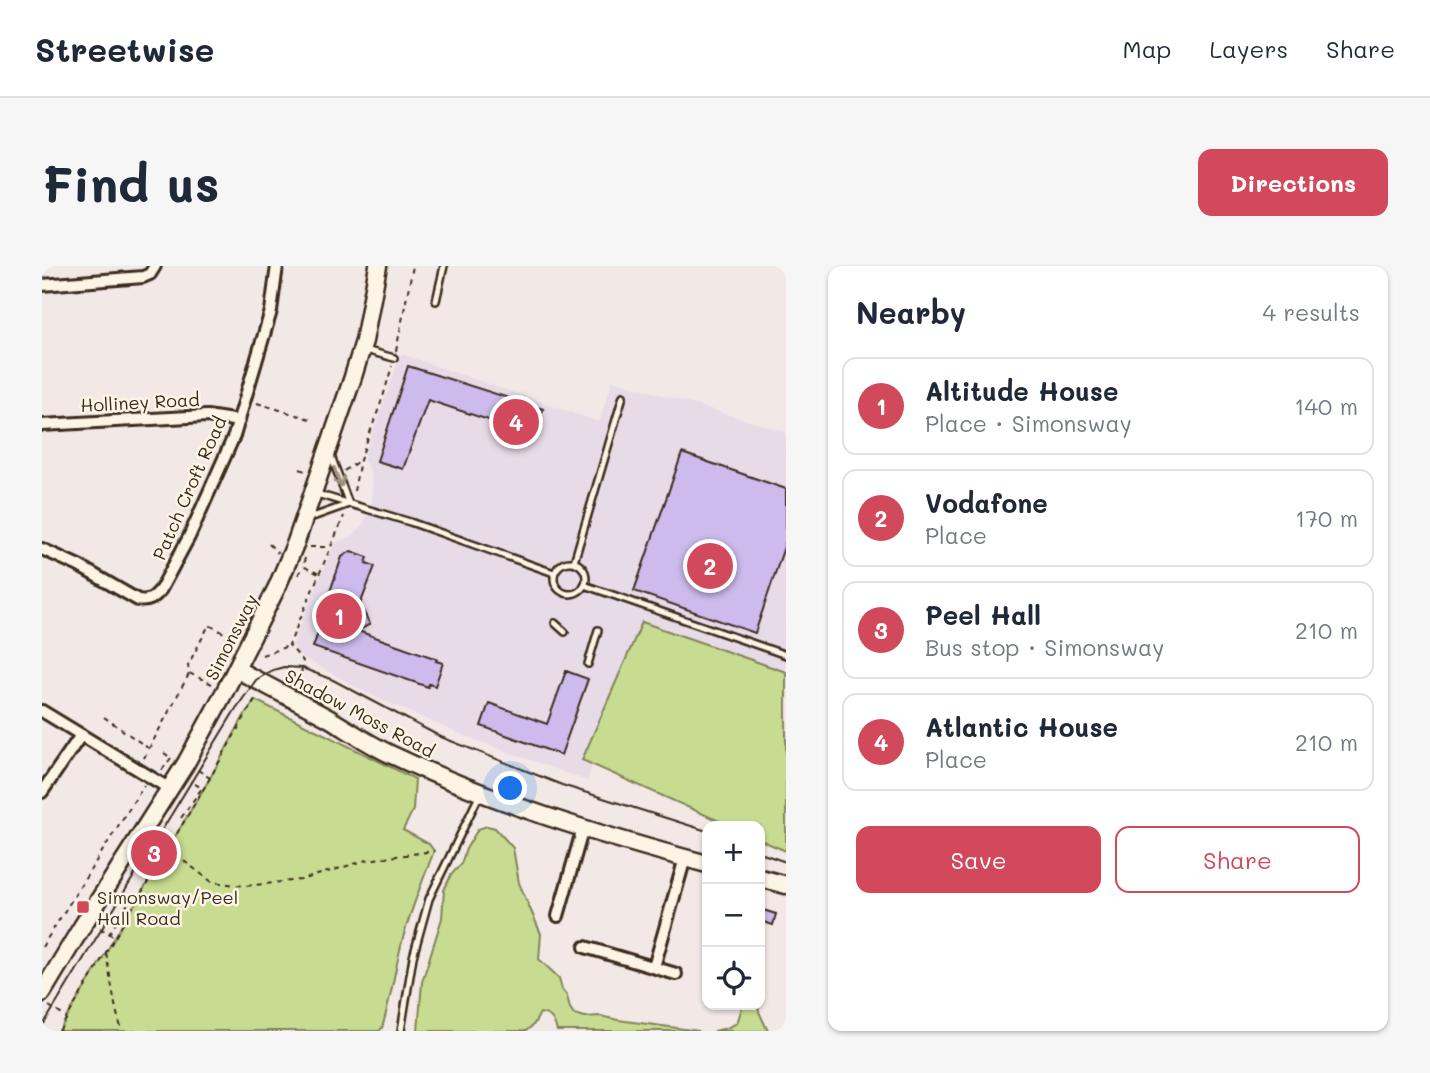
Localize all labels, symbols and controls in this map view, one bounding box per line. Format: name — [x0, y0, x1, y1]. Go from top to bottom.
text: Streetwise — [35, 27, 214, 70]
text: Map — [1123, 33, 1171, 64]
text: Layers — [1209, 33, 1288, 64]
text: Share — [1326, 33, 1395, 64]
button: Directions — [1198, 149, 1388, 216]
text: Find us — [42, 151, 220, 214]
text: Nearby — [856, 292, 966, 332]
text: 4 results — [1263, 297, 1360, 327]
text: Altitude House — [925, 374, 1118, 408]
street label: Holliney Road — [80, 387, 200, 417]
text: 1 — [876, 391, 886, 421]
text: 140 m — [1294, 391, 1358, 421]
pin: 4 — [493, 396, 539, 448]
text: Place · Simonsway — [925, 408, 1132, 438]
street label: Patch Croft Road — [147, 412, 231, 564]
one-way arrow — [333, 466, 346, 487]
text: Vodafone — [925, 486, 1048, 520]
text: 2 — [875, 503, 887, 533]
text: 170 m — [1295, 503, 1358, 533]
text: Place — [925, 520, 987, 550]
pin: 2 — [687, 540, 733, 592]
street label: Simonsway — [199, 590, 263, 684]
pin: 1 — [316, 590, 362, 642]
text: Peel Hall — [925, 598, 1041, 632]
text: 3 — [874, 615, 888, 645]
text: 210 m — [1295, 615, 1358, 645]
text: Bus stop · Simonsway — [925, 632, 1164, 662]
street label: Shadow Moss Road — [281, 663, 439, 763]
text: Atlantic House — [925, 710, 1118, 744]
text: 4 — [874, 727, 888, 757]
text: 210 m — [1295, 727, 1358, 757]
text: Place — [925, 744, 987, 774]
your location — [493, 771, 527, 805]
map controls — [702, 821, 765, 1010]
button: + — [702, 821, 765, 884]
button: Save — [856, 826, 1101, 893]
button: Share — [1115, 826, 1360, 893]
pin: 3 — [131, 827, 177, 879]
button: − — [702, 884, 765, 947]
place label: Simonsway/Peel Hall Road — [97, 885, 238, 930]
marker: Simonsway/Peel Hall Road — [75, 899, 91, 915]
button: locate — [702, 947, 765, 1010]

